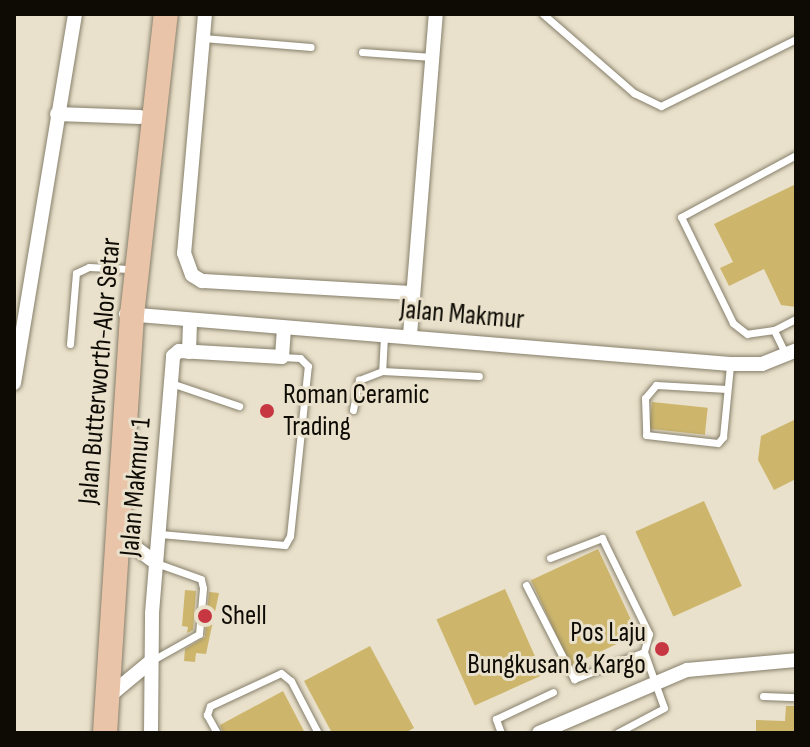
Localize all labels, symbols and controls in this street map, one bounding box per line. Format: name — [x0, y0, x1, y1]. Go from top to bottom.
street label: Jalan Butterworth-Alor Setar — [72, 236, 128, 506]
street label: Jalan Makmur — [398, 293, 526, 337]
place label: Roman Ceramic Trading — [283, 378, 430, 444]
marker: Roman Ceramic Trading — [258, 402, 276, 420]
street label: Jalan Makmur 1 — [113, 416, 159, 558]
place label: Shell — [221, 599, 267, 633]
marker: Shell — [196, 607, 214, 625]
place label: Pos Laju Bungkusan & Kargo — [467, 616, 646, 682]
marker: Pos Laju Bungkusan & Kargo — [653, 640, 671, 658]

